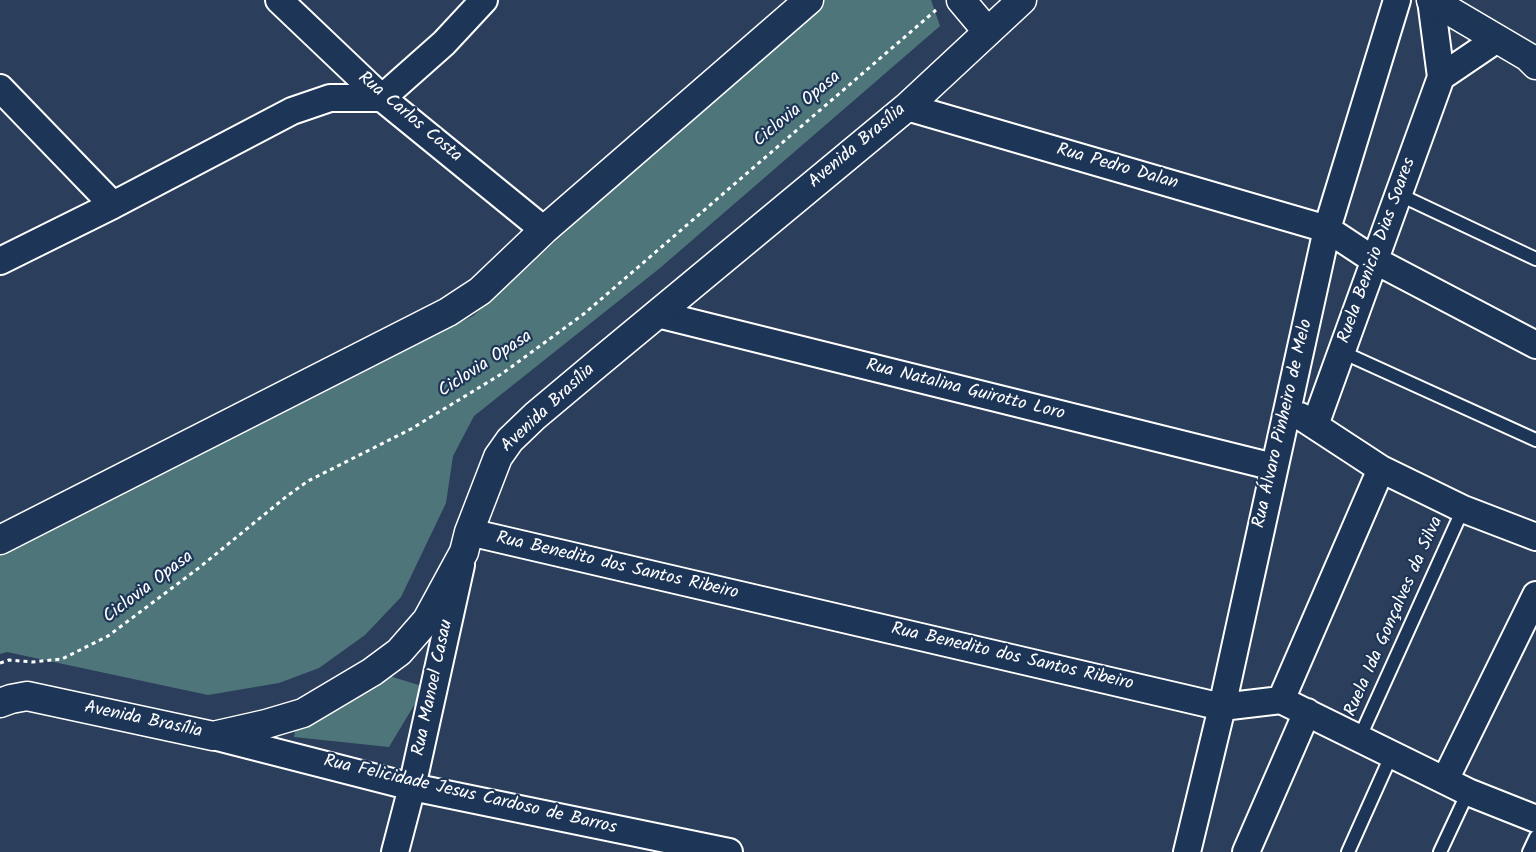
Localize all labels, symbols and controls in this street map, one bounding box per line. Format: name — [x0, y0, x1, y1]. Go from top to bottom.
street label: Ciclovia Opasa — [750, 67, 846, 153]
street label: Rua Carlos Costa — [352, 68, 466, 168]
street label: Avenida Brasília — [805, 100, 911, 194]
street label: Rua Pedro Dalan — [1054, 140, 1180, 196]
street label: Ruela Benicio Dias Soares — [1334, 155, 1422, 347]
street label: Rua Álvaro Pinheiro de Melo — [1249, 317, 1319, 531]
street label: Ciclovia Opasa — [435, 327, 537, 403]
street label: Rua Natalina Guirotto Loro — [863, 356, 1067, 426]
street label: Avenida Brasília — [498, 360, 600, 458]
street label: Ruela Ida Gonçalves da Silva — [1341, 514, 1449, 720]
street label: Rua Benedito dos Santos Ribeiro — [494, 529, 740, 605]
street label: Ciclovia Opasa — [100, 547, 198, 629]
street label: Rua Manoel Casau — [409, 618, 459, 758]
street label: Rua Benedito dos Santos Ribeiro — [889, 620, 1135, 696]
street label: Avenida Brasília — [82, 698, 204, 744]
street label: Rua Felicidade Jesus Cardoso de Barros — [321, 752, 619, 840]

